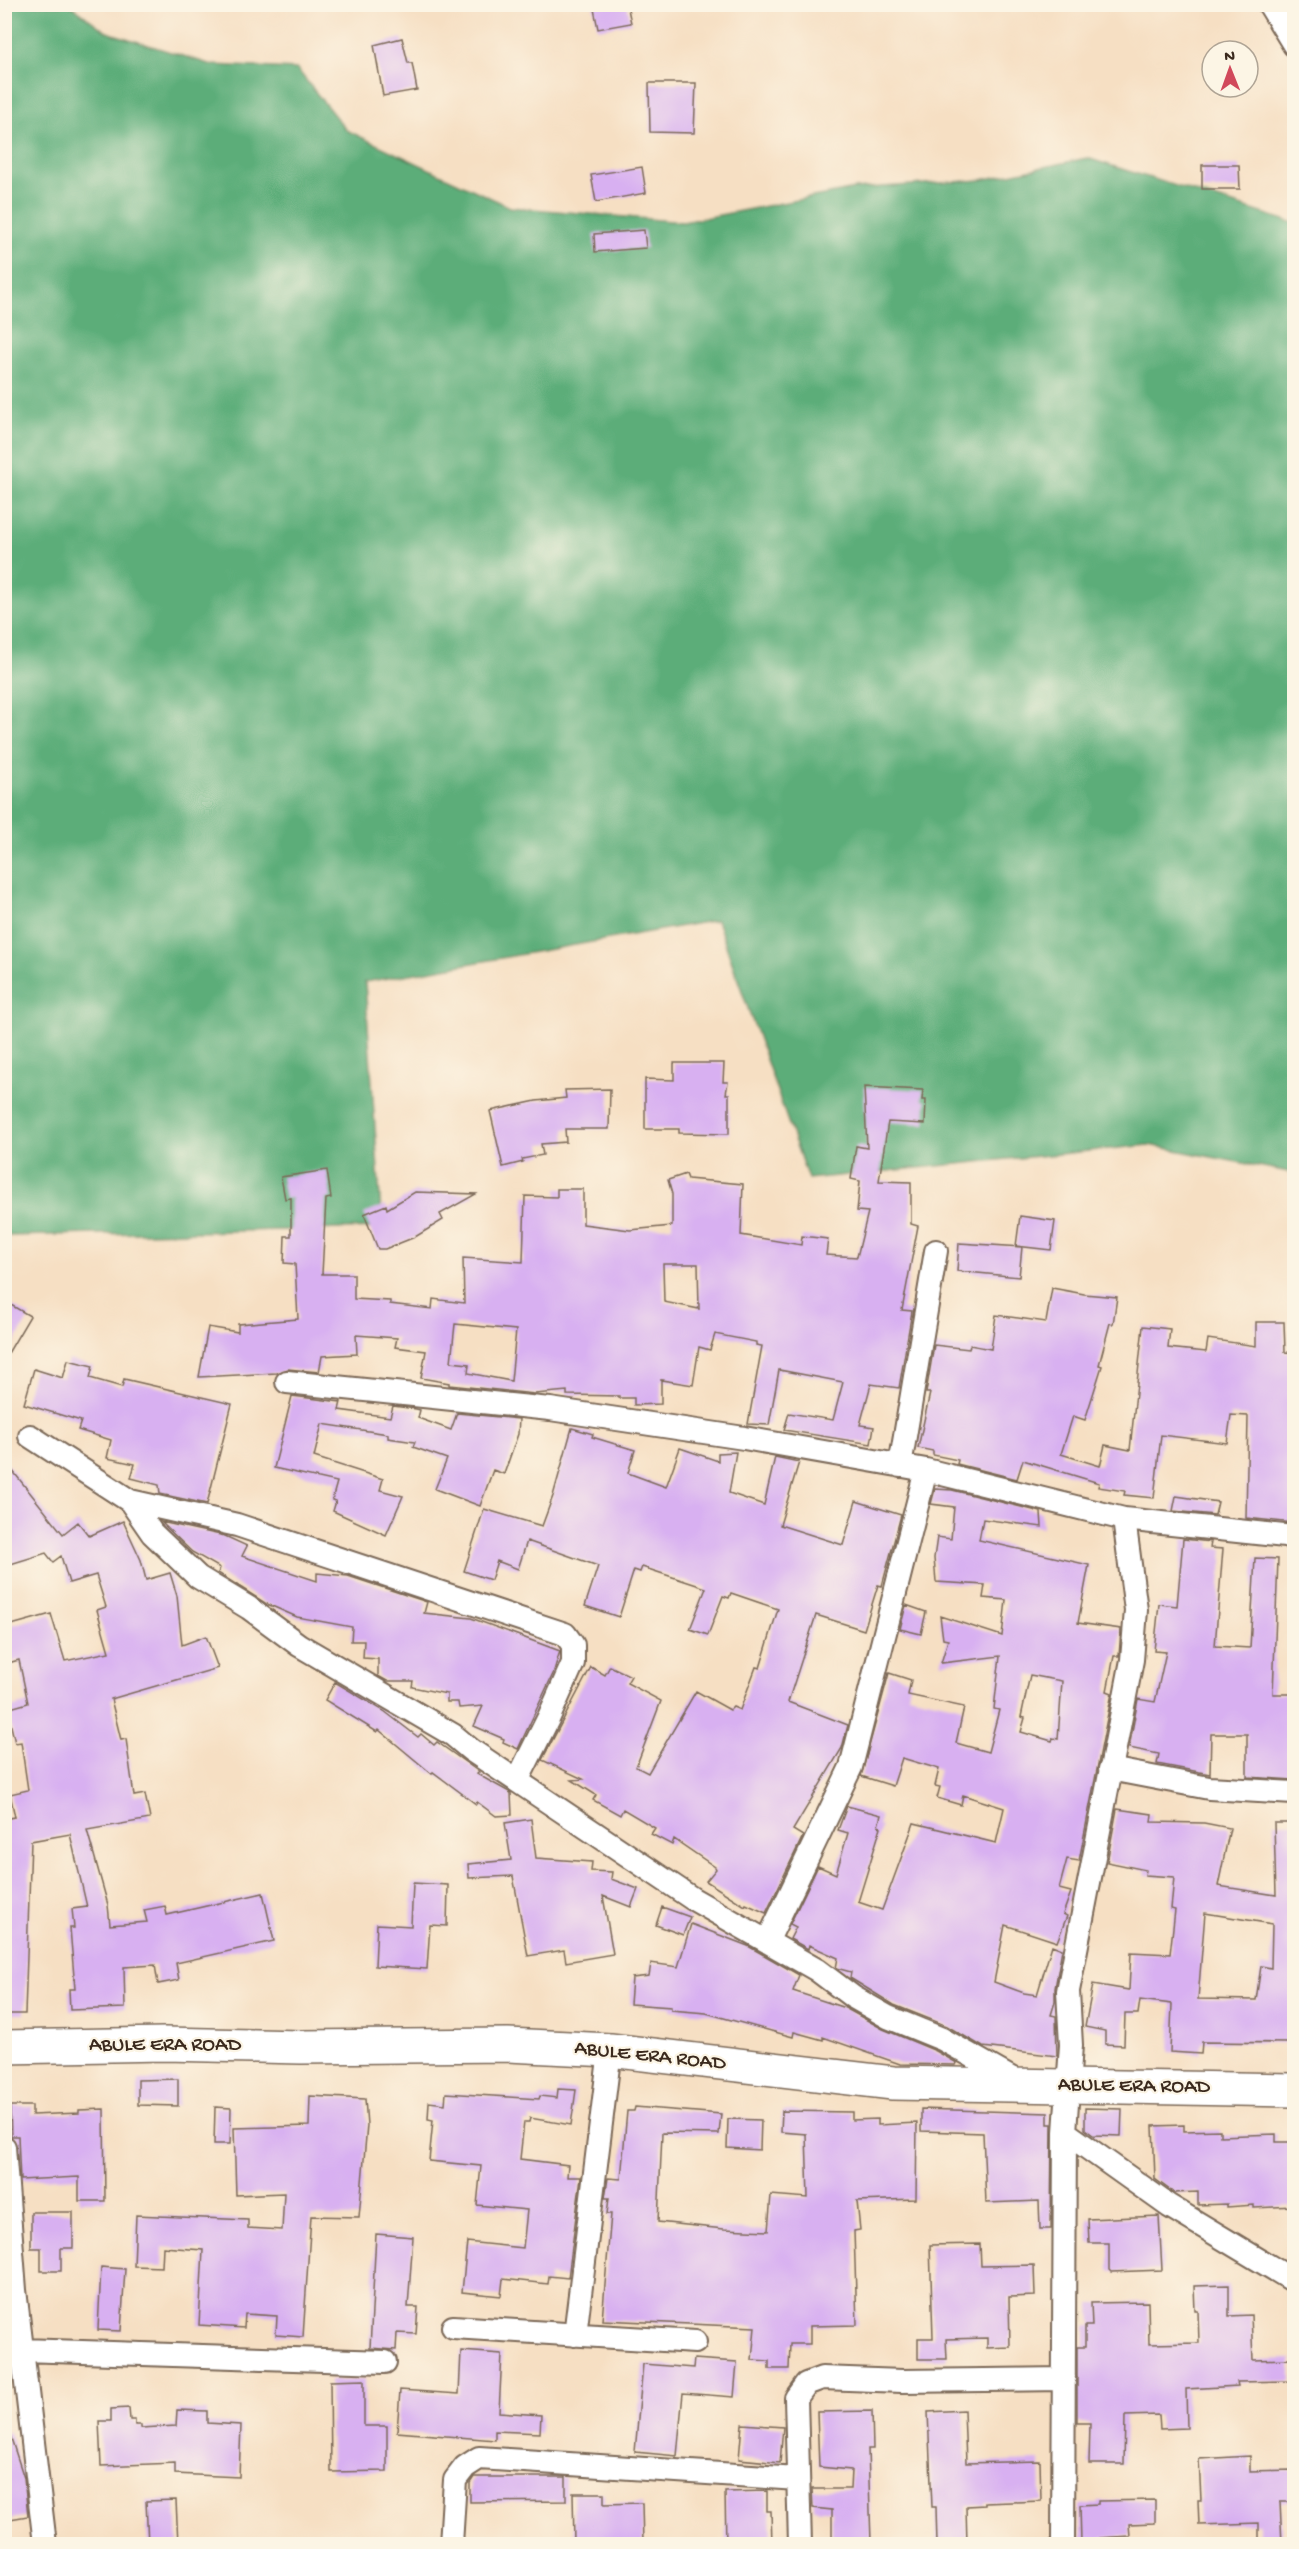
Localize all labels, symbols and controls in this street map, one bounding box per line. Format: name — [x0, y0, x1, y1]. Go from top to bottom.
north arrow — [1200, 39, 1260, 99]
text: N — [1224, 48, 1236, 67]
street label: ABULE ERA ROAD — [89, 2034, 241, 2059]
street label: ABULE ERA ROAD — [573, 2037, 727, 2077]
street label: ABULE ERA ROAD — [1058, 2073, 1211, 2101]

